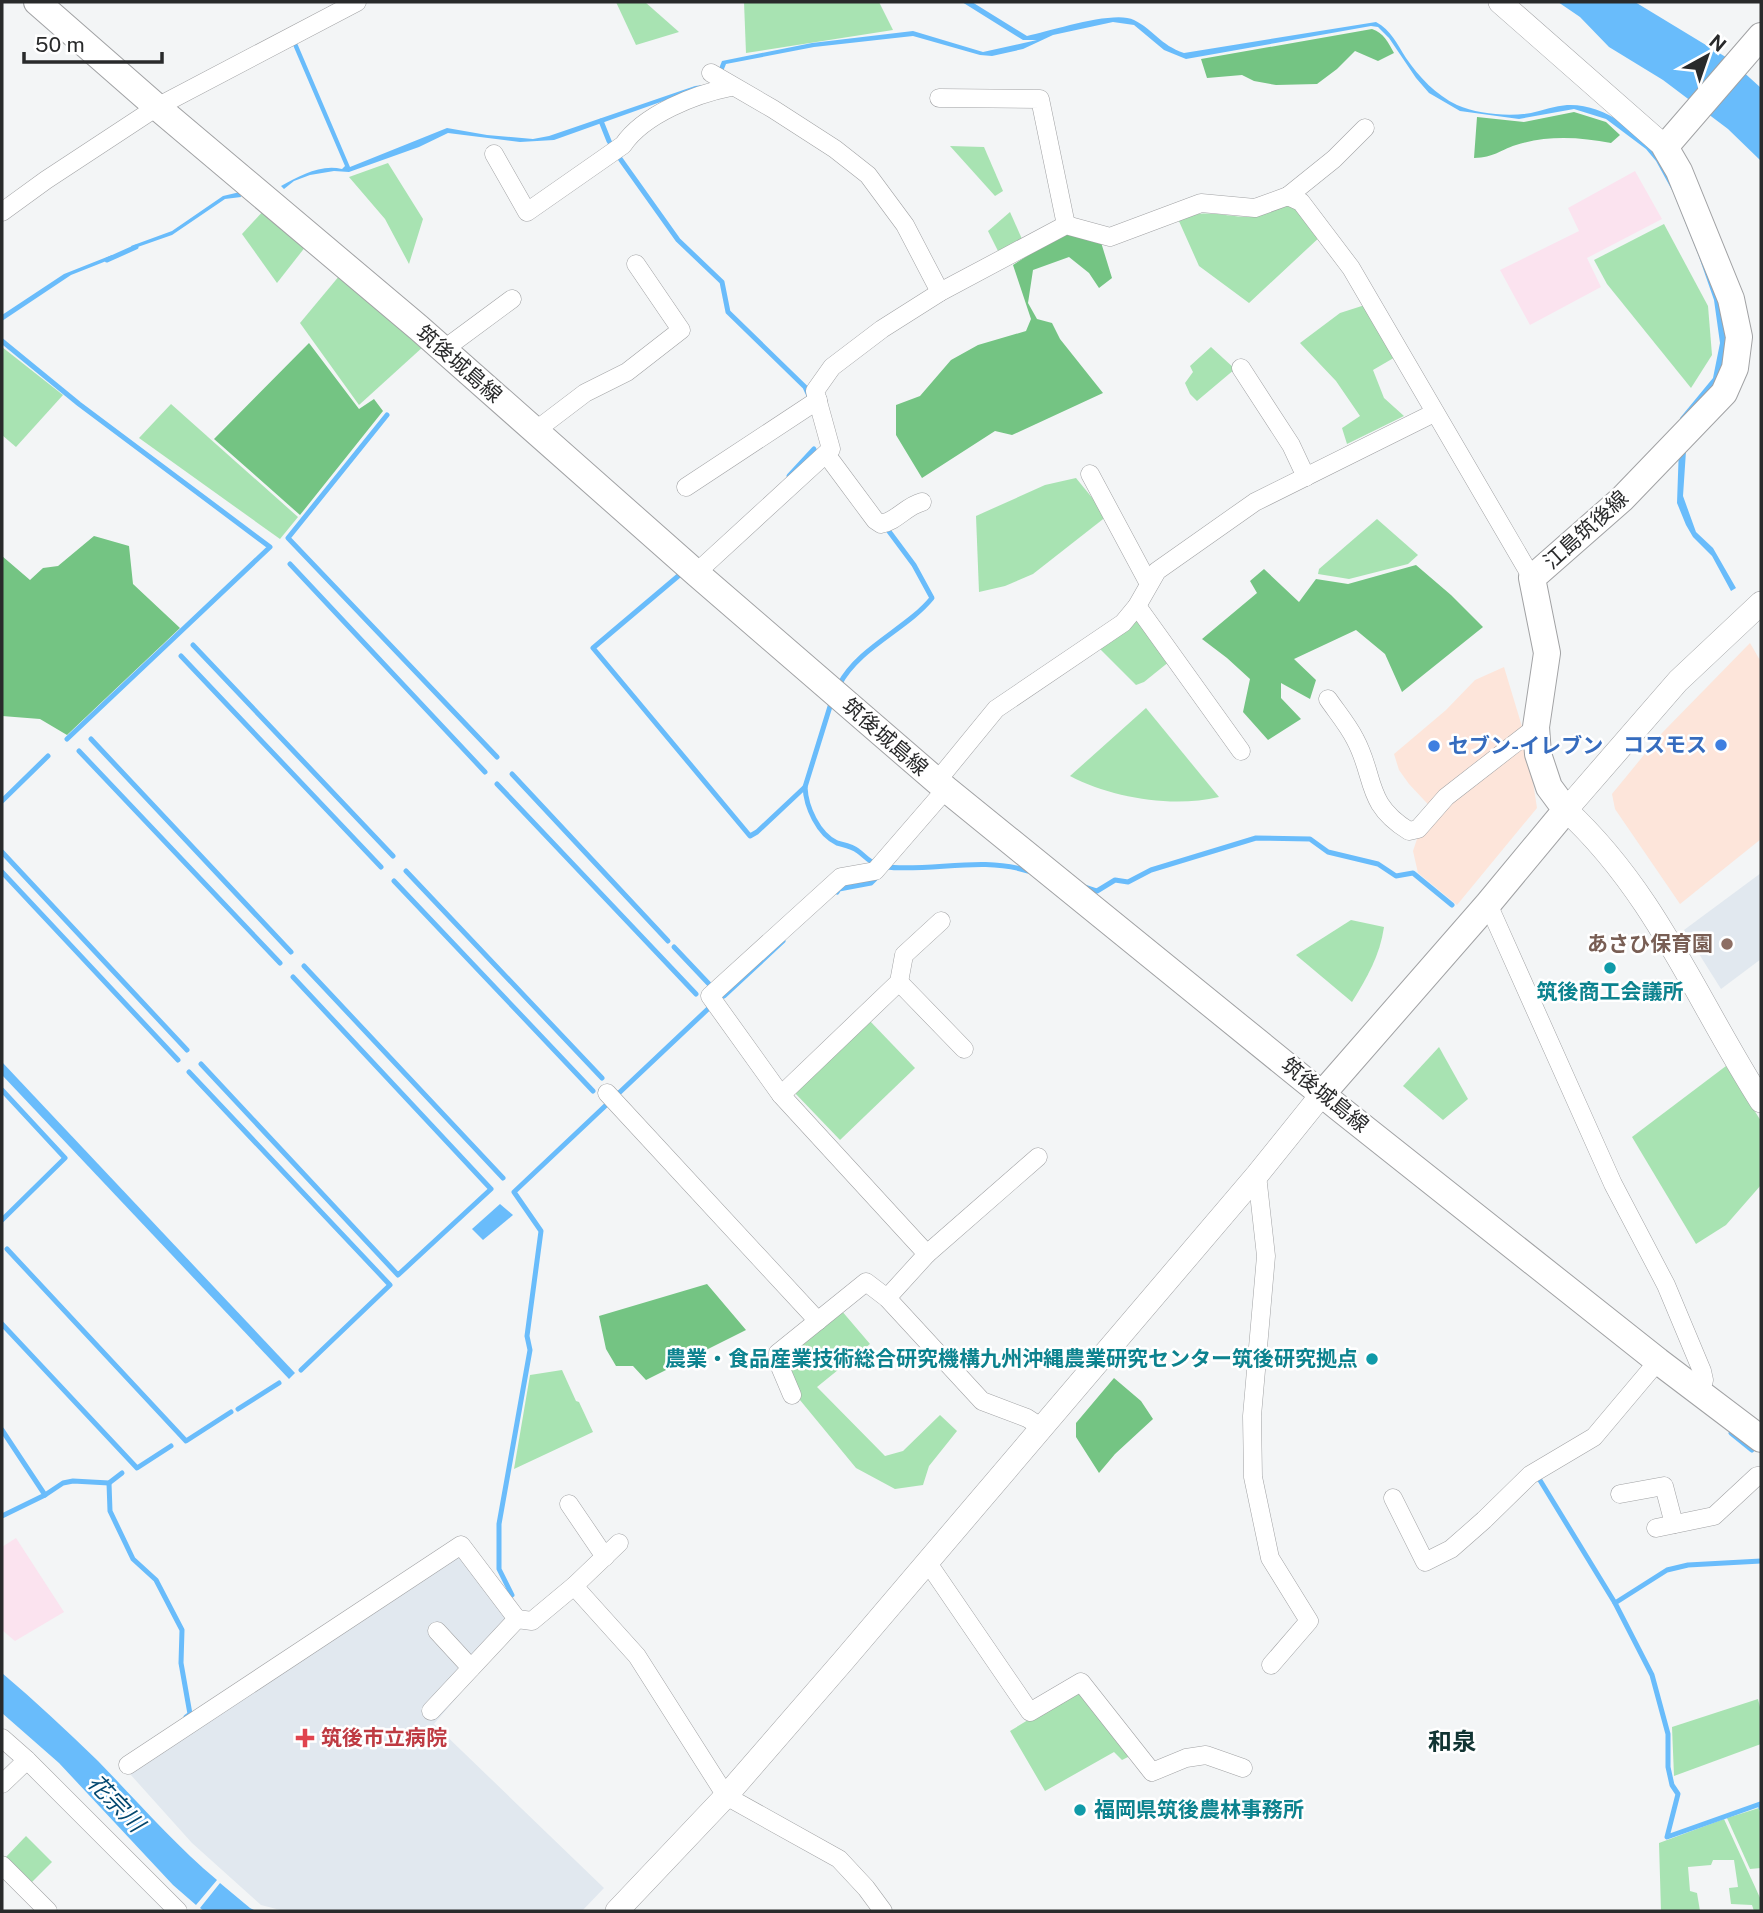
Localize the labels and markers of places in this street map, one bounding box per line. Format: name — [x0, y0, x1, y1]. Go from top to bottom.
place label: コスモス — [1623, 732, 1707, 757]
place label: セブン-イレブン — [1448, 733, 1603, 758]
marker: コスモス — [1713, 737, 1729, 753]
marker: セブン-イレブン — [1426, 738, 1442, 754]
place label: あさひ保育園 — [1587, 931, 1713, 956]
marker: あさひ保育園 — [1719, 936, 1735, 952]
marker: 筑後商工会議所 — [1602, 960, 1618, 976]
place label: 筑後商工会議所 — [1537, 979, 1684, 1004]
place label: 農業・食品産業技術総合研究機構九州沖縄農業研究センター筑後研究拠点 — [665, 1346, 1358, 1371]
marker: 農業・食品産業技術総合研究機構九州沖縄農業研究センター筑後研究拠点 — [1364, 1351, 1380, 1367]
place label: 筑後市立病院 — [321, 1725, 447, 1750]
marker: 筑後市立病院 — [295, 1728, 315, 1748]
place label: 福岡県筑後農林事務所 — [1094, 1797, 1304, 1822]
marker: 福岡県筑後農林事務所 — [1072, 1802, 1088, 1818]

